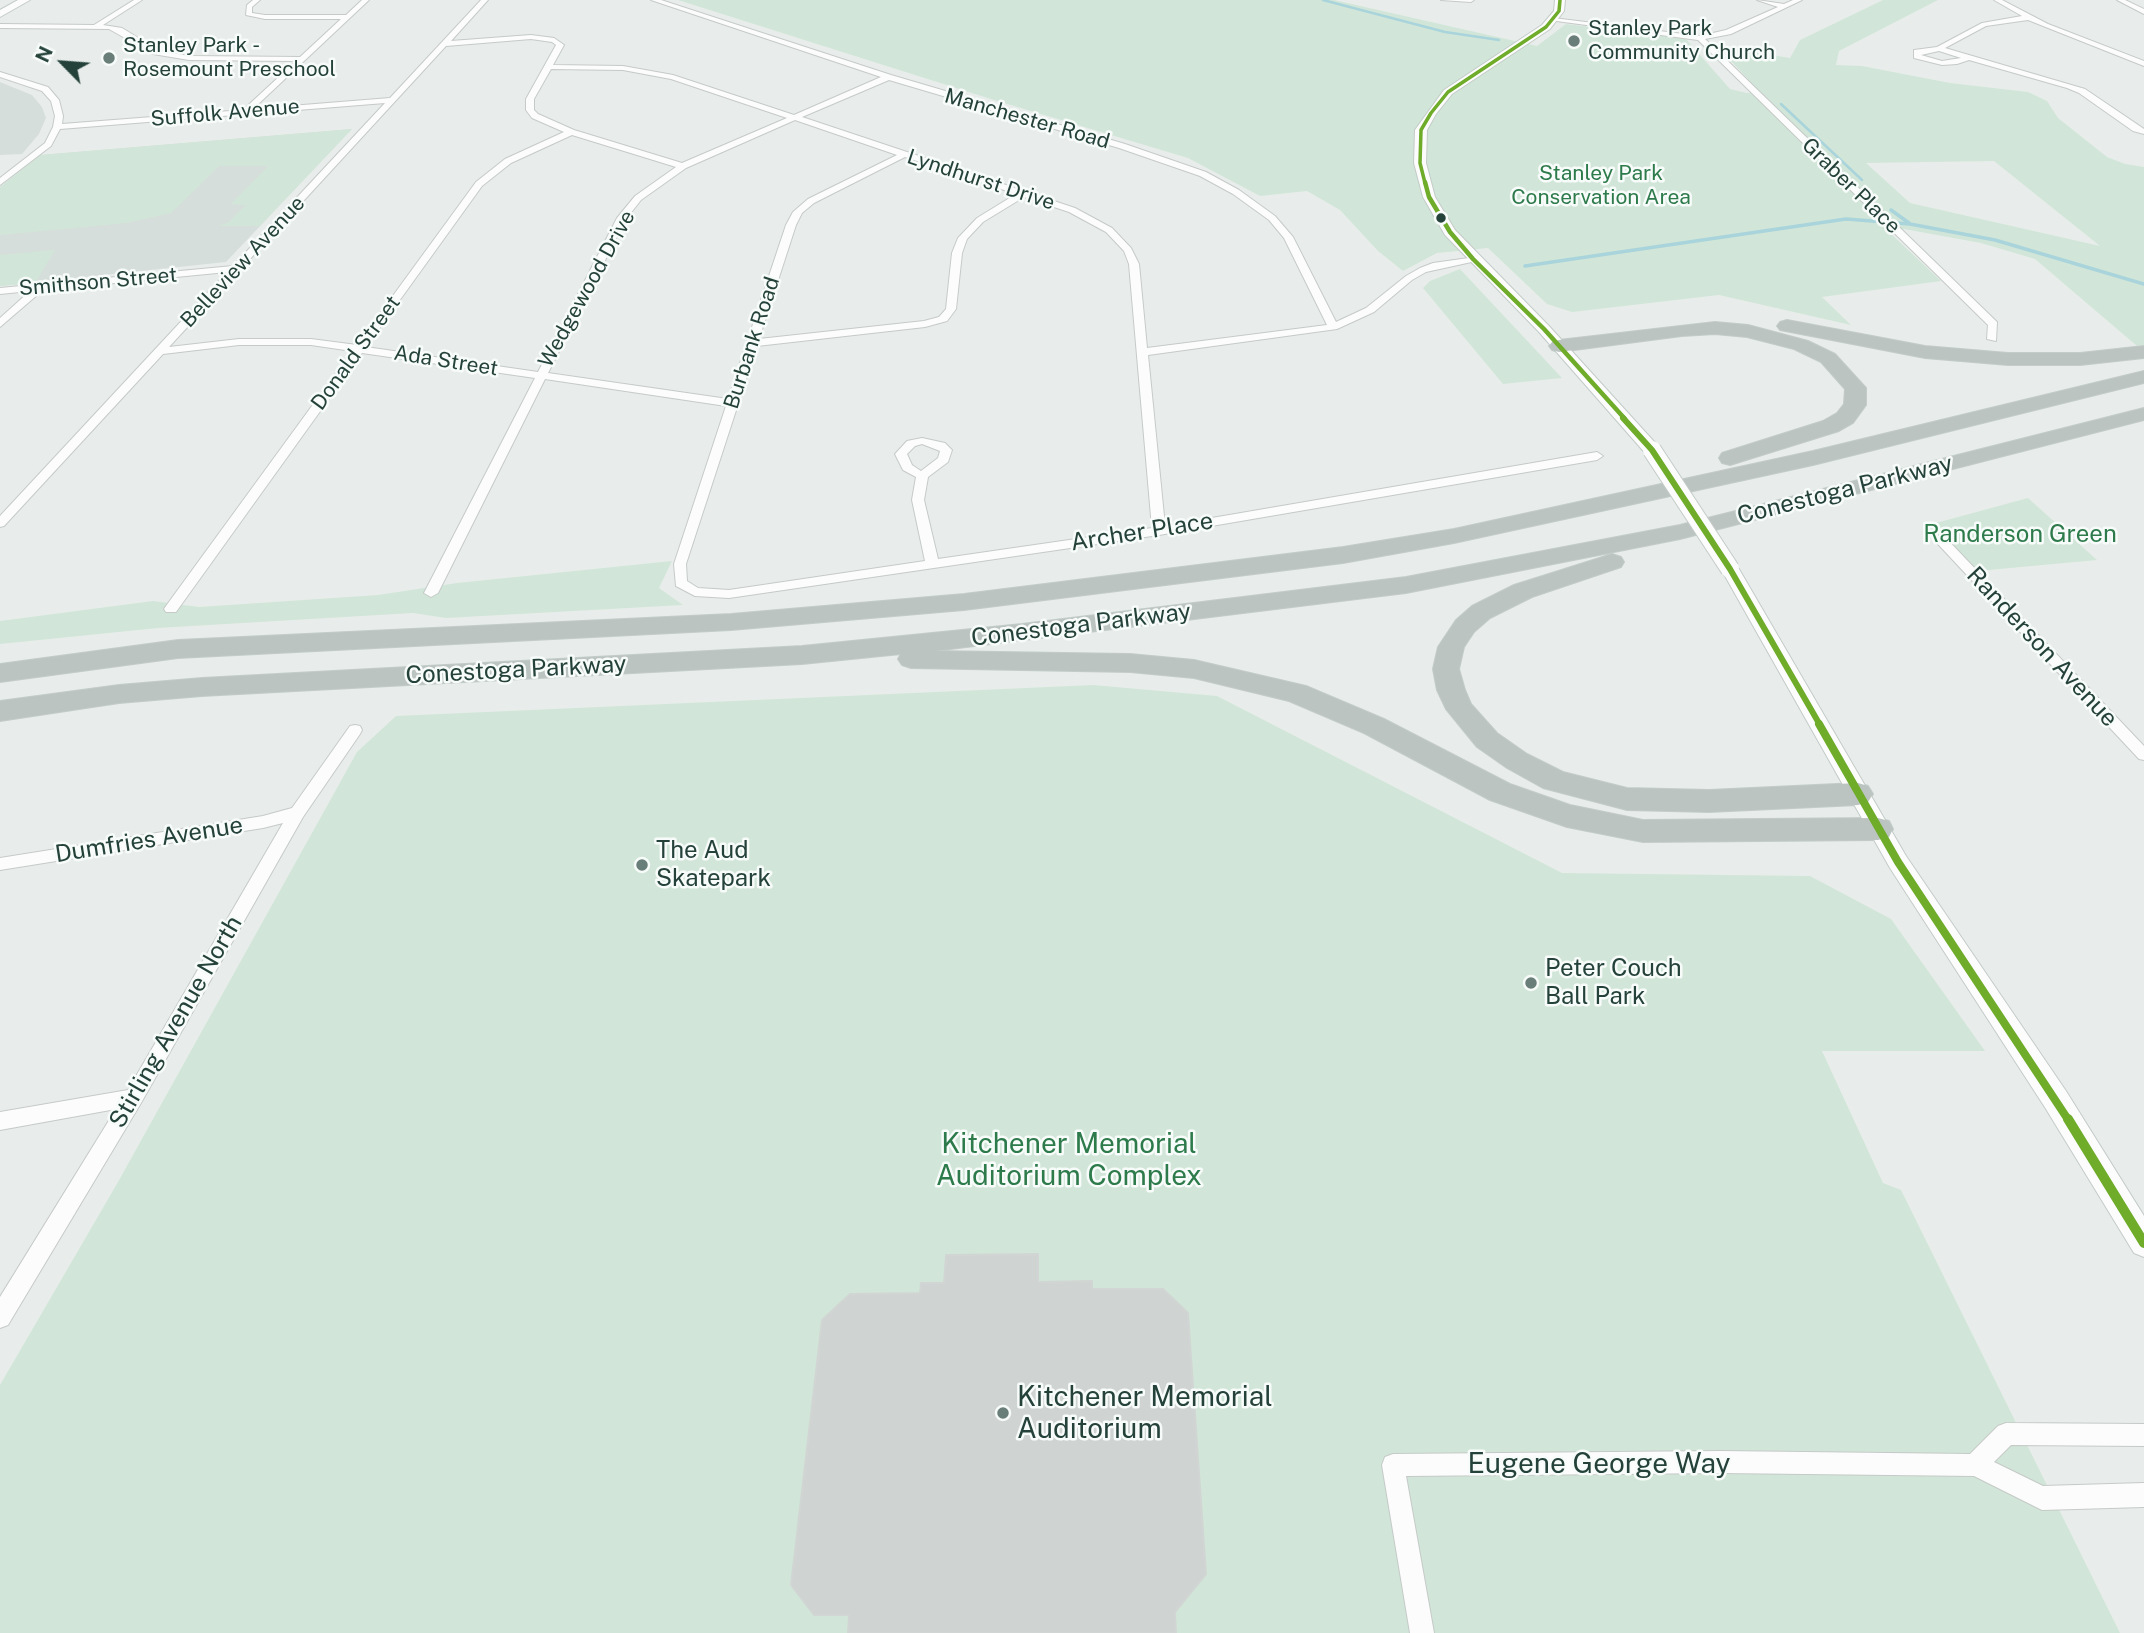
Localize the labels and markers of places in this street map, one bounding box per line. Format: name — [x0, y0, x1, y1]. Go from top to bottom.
place label: Stanley Park Community Church — [1588, 16, 1775, 66]
place label: Stanley Park - Rosemount Preschool — [123, 33, 336, 83]
marker: Stanley Park Community Church — [1566, 33, 1582, 49]
marker: Stanley Park - Rosemount Preschool — [101, 50, 117, 66]
unlabelled marker — [1434, 211, 1448, 225]
place label: The Aud Skatepark — [656, 837, 771, 893]
marker: The Aud Skatepark — [634, 857, 650, 873]
place label: Peter Couch Ball Park — [1545, 955, 1682, 1011]
marker: Peter Couch Ball Park — [1523, 975, 1539, 991]
place label: Kitchener Memorial Auditorium — [1017, 1380, 1273, 1446]
marker: Kitchener Memorial Auditorium — [995, 1405, 1011, 1421]

